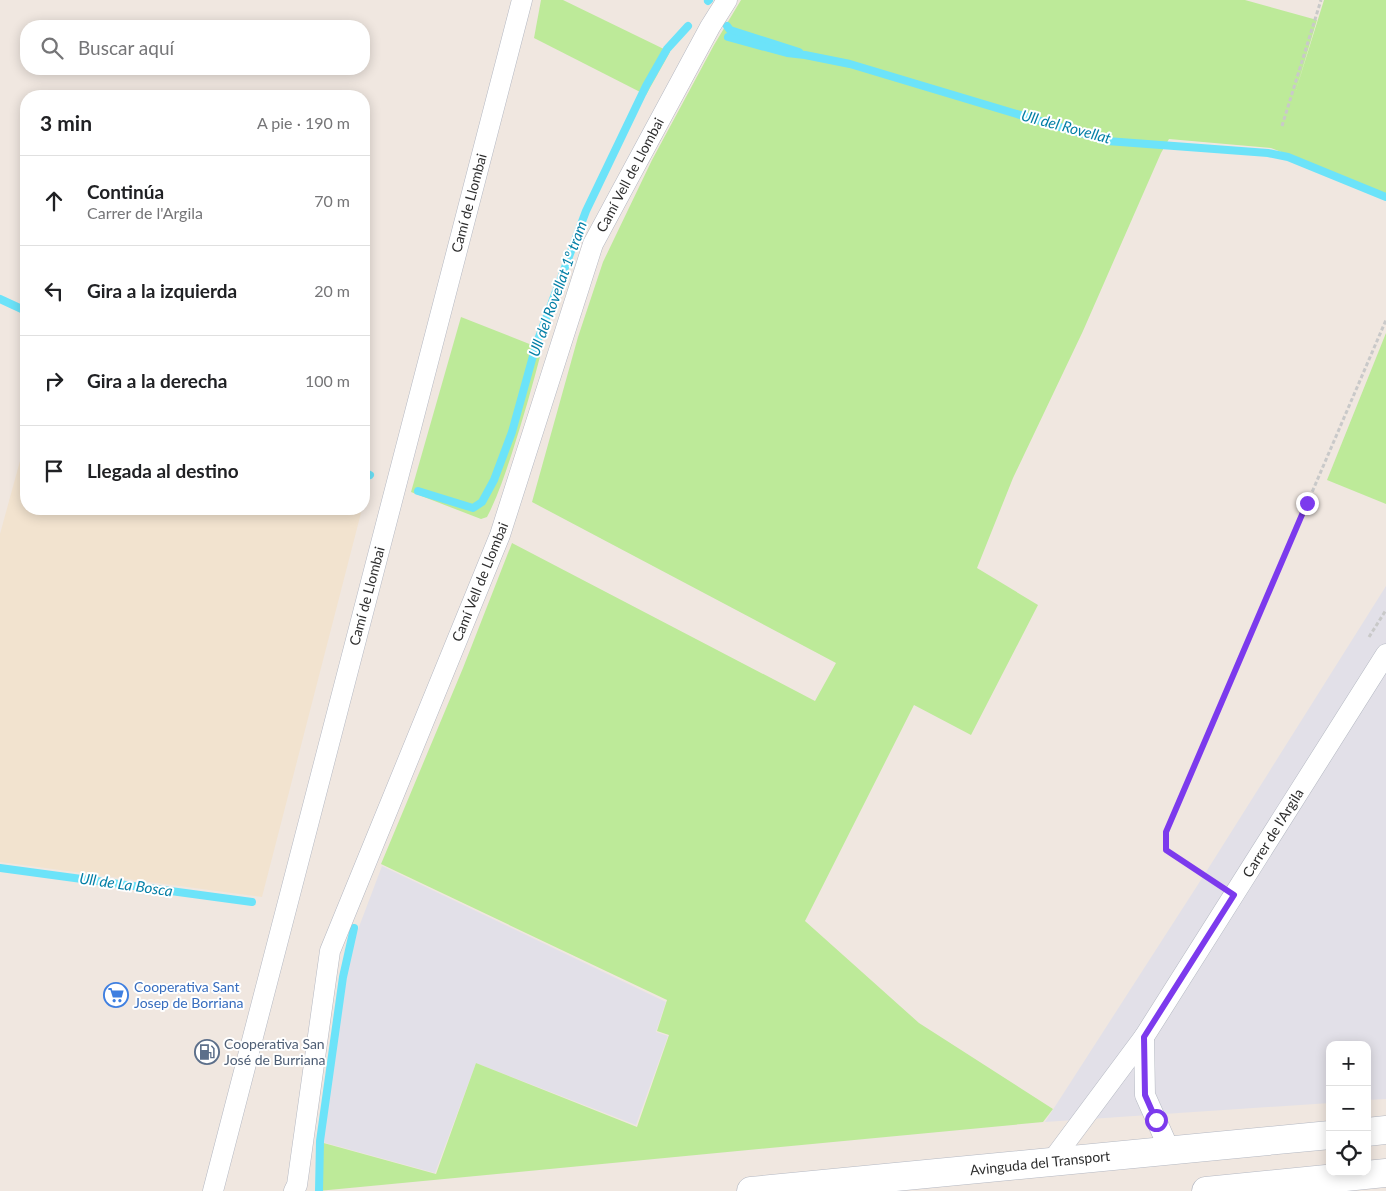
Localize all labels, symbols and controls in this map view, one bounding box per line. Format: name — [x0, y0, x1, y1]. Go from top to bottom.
search box — [20, 20, 370, 75]
icon: search — [38, 34, 66, 62]
text: Buscar aquí — [78, 36, 174, 59]
water label: Ull del Rovellat — [1019, 105, 1114, 147]
text: 3 min — [40, 110, 92, 135]
text: A pie · 190 m — [257, 113, 350, 132]
street label: Camí Vell de Llombai — [592, 115, 667, 235]
street label: Camí de Llombai — [447, 152, 490, 254]
text: Continúa — [87, 180, 164, 203]
icon: ahead — [40, 187, 68, 215]
text: 70 m — [314, 191, 350, 210]
text: Carrer de l'Argila — [87, 203, 203, 222]
water label: Ull del Rovellat 1º tram — [524, 218, 590, 359]
icon: left — [40, 277, 68, 305]
text: Gira a la izquierda — [87, 279, 237, 302]
text: 20 m — [314, 281, 350, 300]
icon: right — [40, 367, 68, 395]
text: Gira a la derecha — [87, 369, 227, 392]
text: 100 m — [305, 371, 350, 390]
icon: arrive — [40, 457, 68, 485]
text: Llegada al destino — [87, 459, 239, 482]
route end — [1296, 492, 1319, 515]
street label: Camí Vell de Llombai — [448, 520, 511, 644]
street label: Camí de Llombai — [345, 545, 388, 647]
street label: Carrer de l'Argila — [1238, 785, 1307, 880]
water label: Ull de La Bosca — [78, 869, 174, 900]
place label: Cooperativa Sant Josep de Borriana — [134, 978, 244, 1011]
supermarket icon: Cooperativa Sant Josep de Borriana — [103, 982, 129, 1008]
place label: Cooperativa San José de Burriana — [224, 1035, 325, 1068]
fuel station icon: Cooperativa San José de Burriana — [194, 1039, 220, 1065]
map controls — [1326, 1041, 1371, 1176]
button: + — [1326, 1041, 1371, 1086]
button: − — [1326, 1086, 1371, 1131]
route start — [1145, 1109, 1168, 1132]
button: locate — [1326, 1131, 1371, 1176]
street label: Avinguda del Transport — [969, 1147, 1111, 1178]

